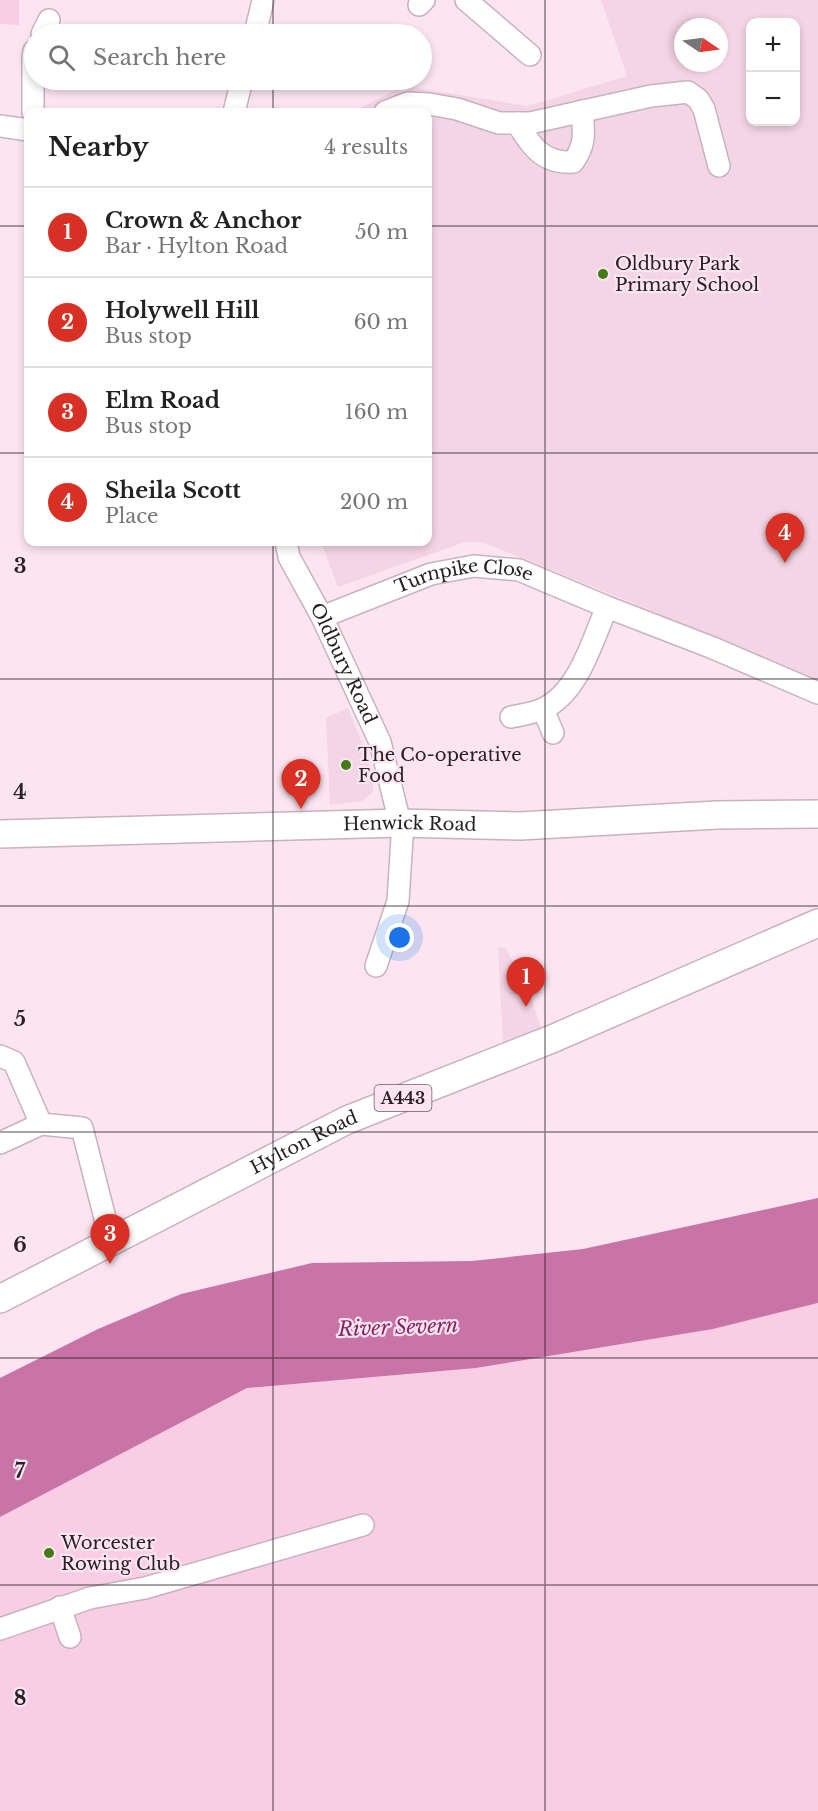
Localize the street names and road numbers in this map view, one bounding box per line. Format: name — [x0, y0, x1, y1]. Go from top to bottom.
street label: Turnpike Close — [392, 554, 537, 598]
street label: Oldbury Road — [305, 599, 381, 728]
street label: Henwick Road — [343, 812, 477, 836]
road number: A443 — [374, 1085, 432, 1111]
street label: Hylton Road — [247, 1106, 361, 1179]

